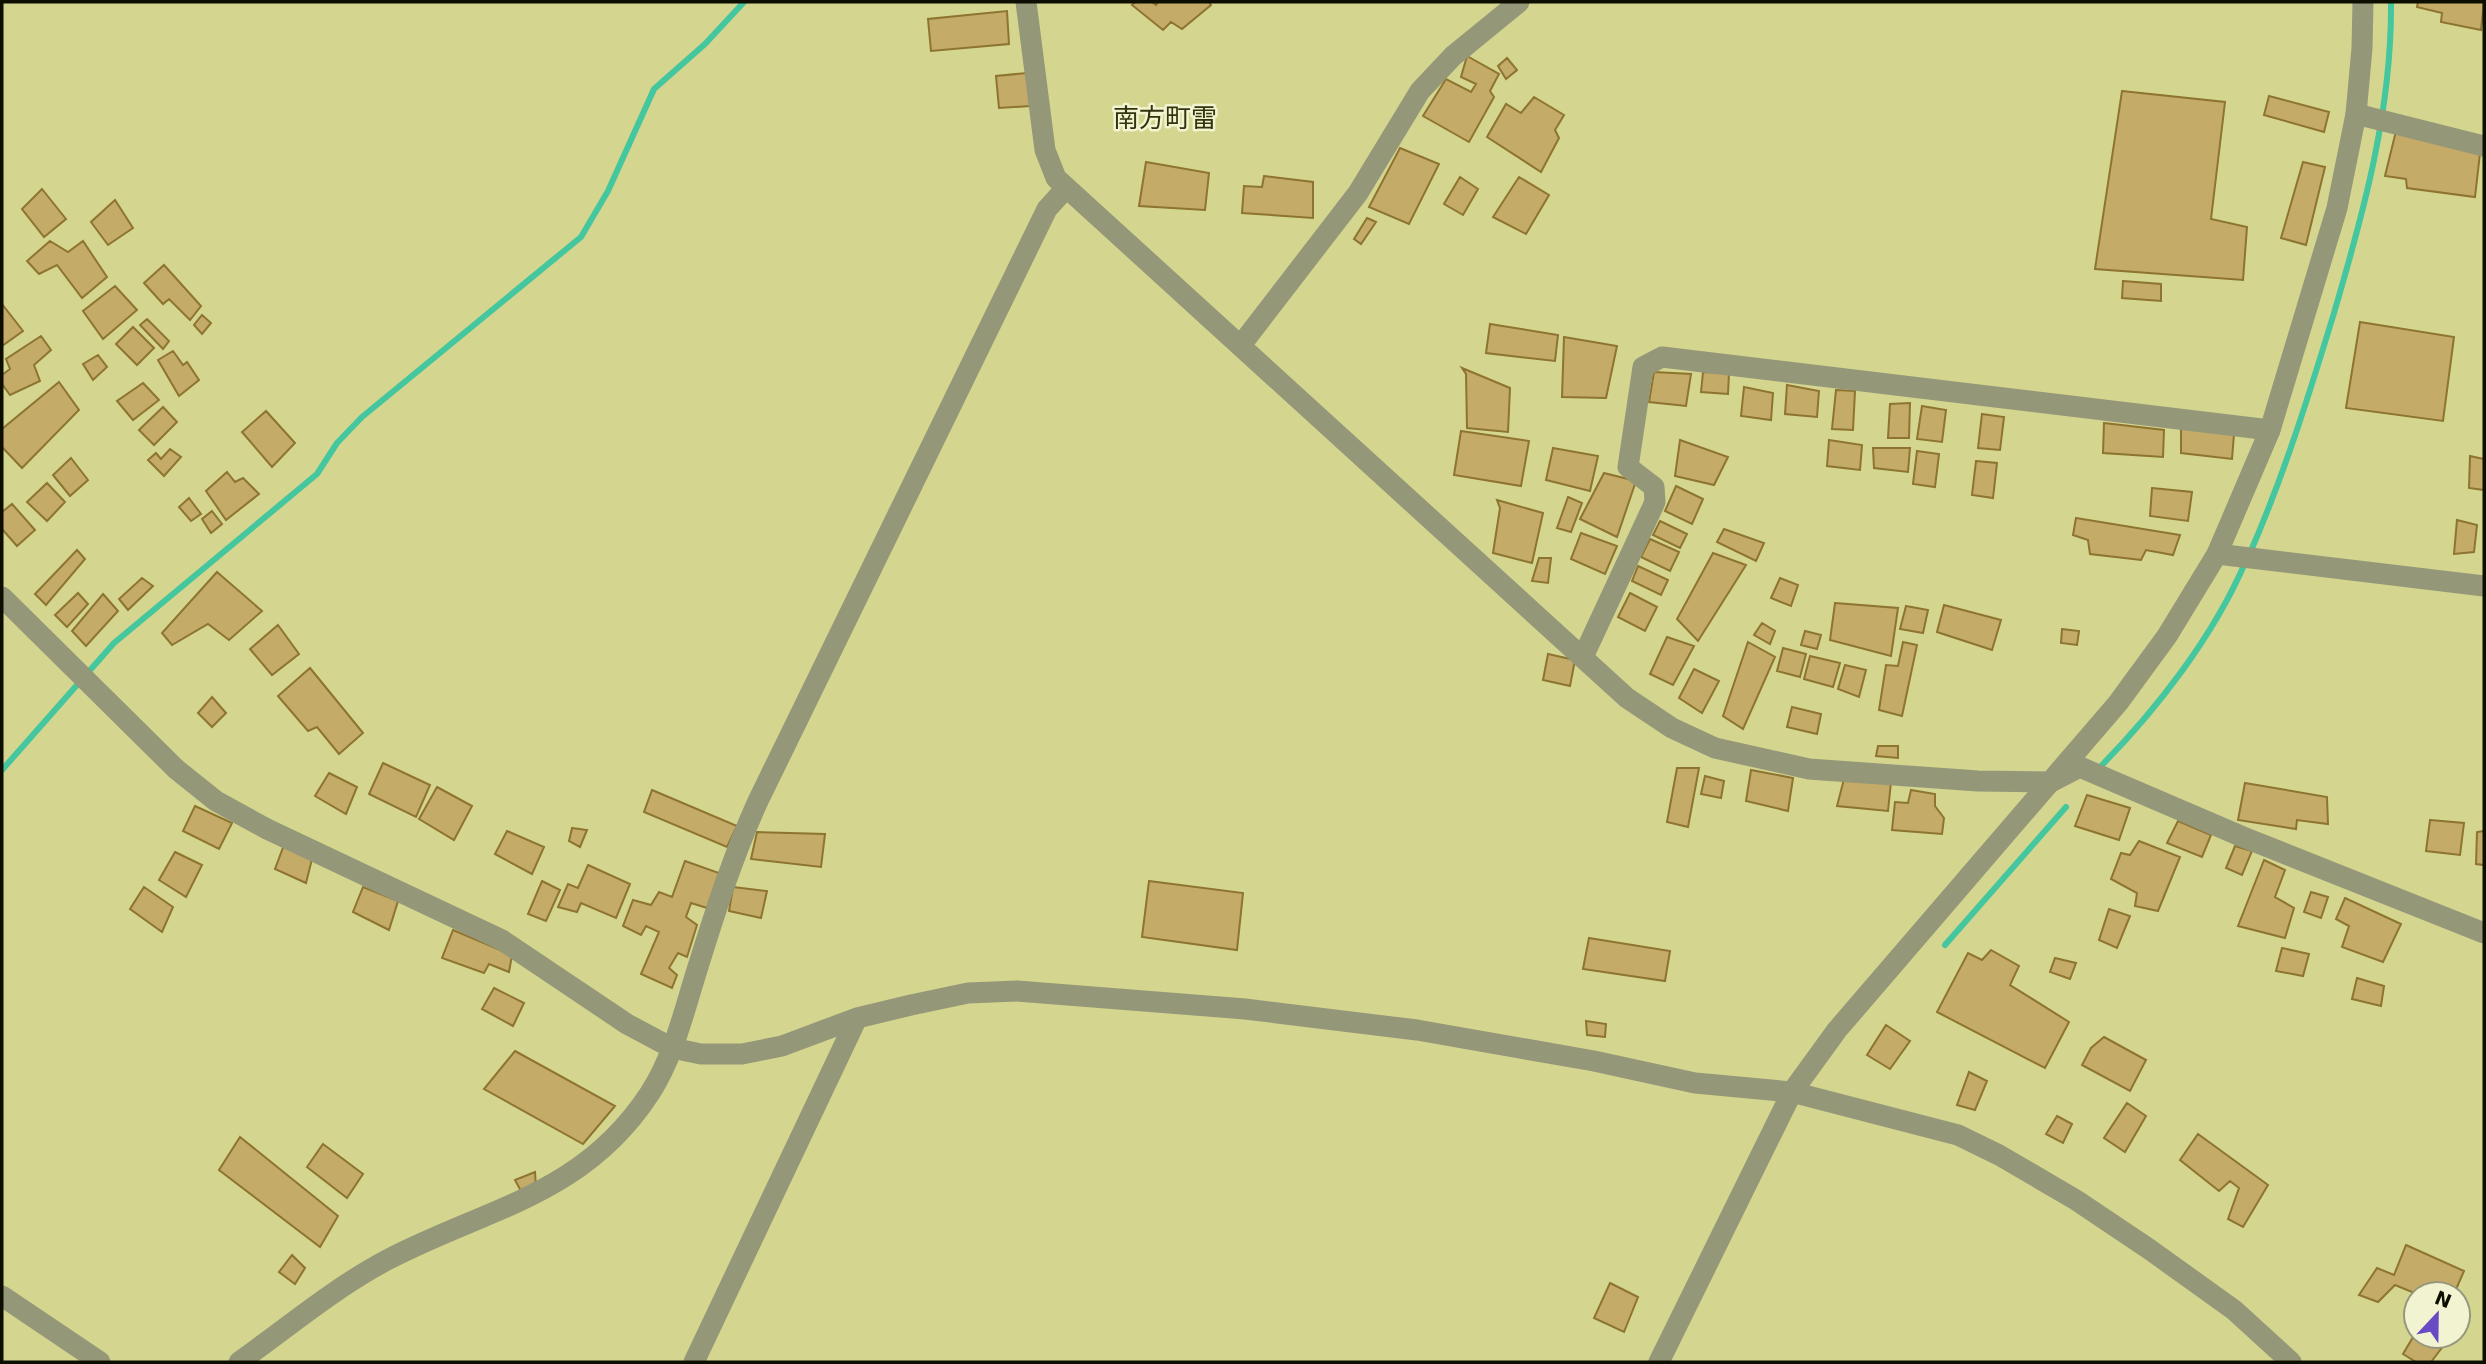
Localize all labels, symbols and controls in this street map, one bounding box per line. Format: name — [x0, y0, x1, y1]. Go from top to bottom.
district label: 南方町雷 — [1113, 103, 1217, 133]
north arrow — [2402, 1280, 2472, 1350]
text: N — [2432, 1286, 2455, 1312]

